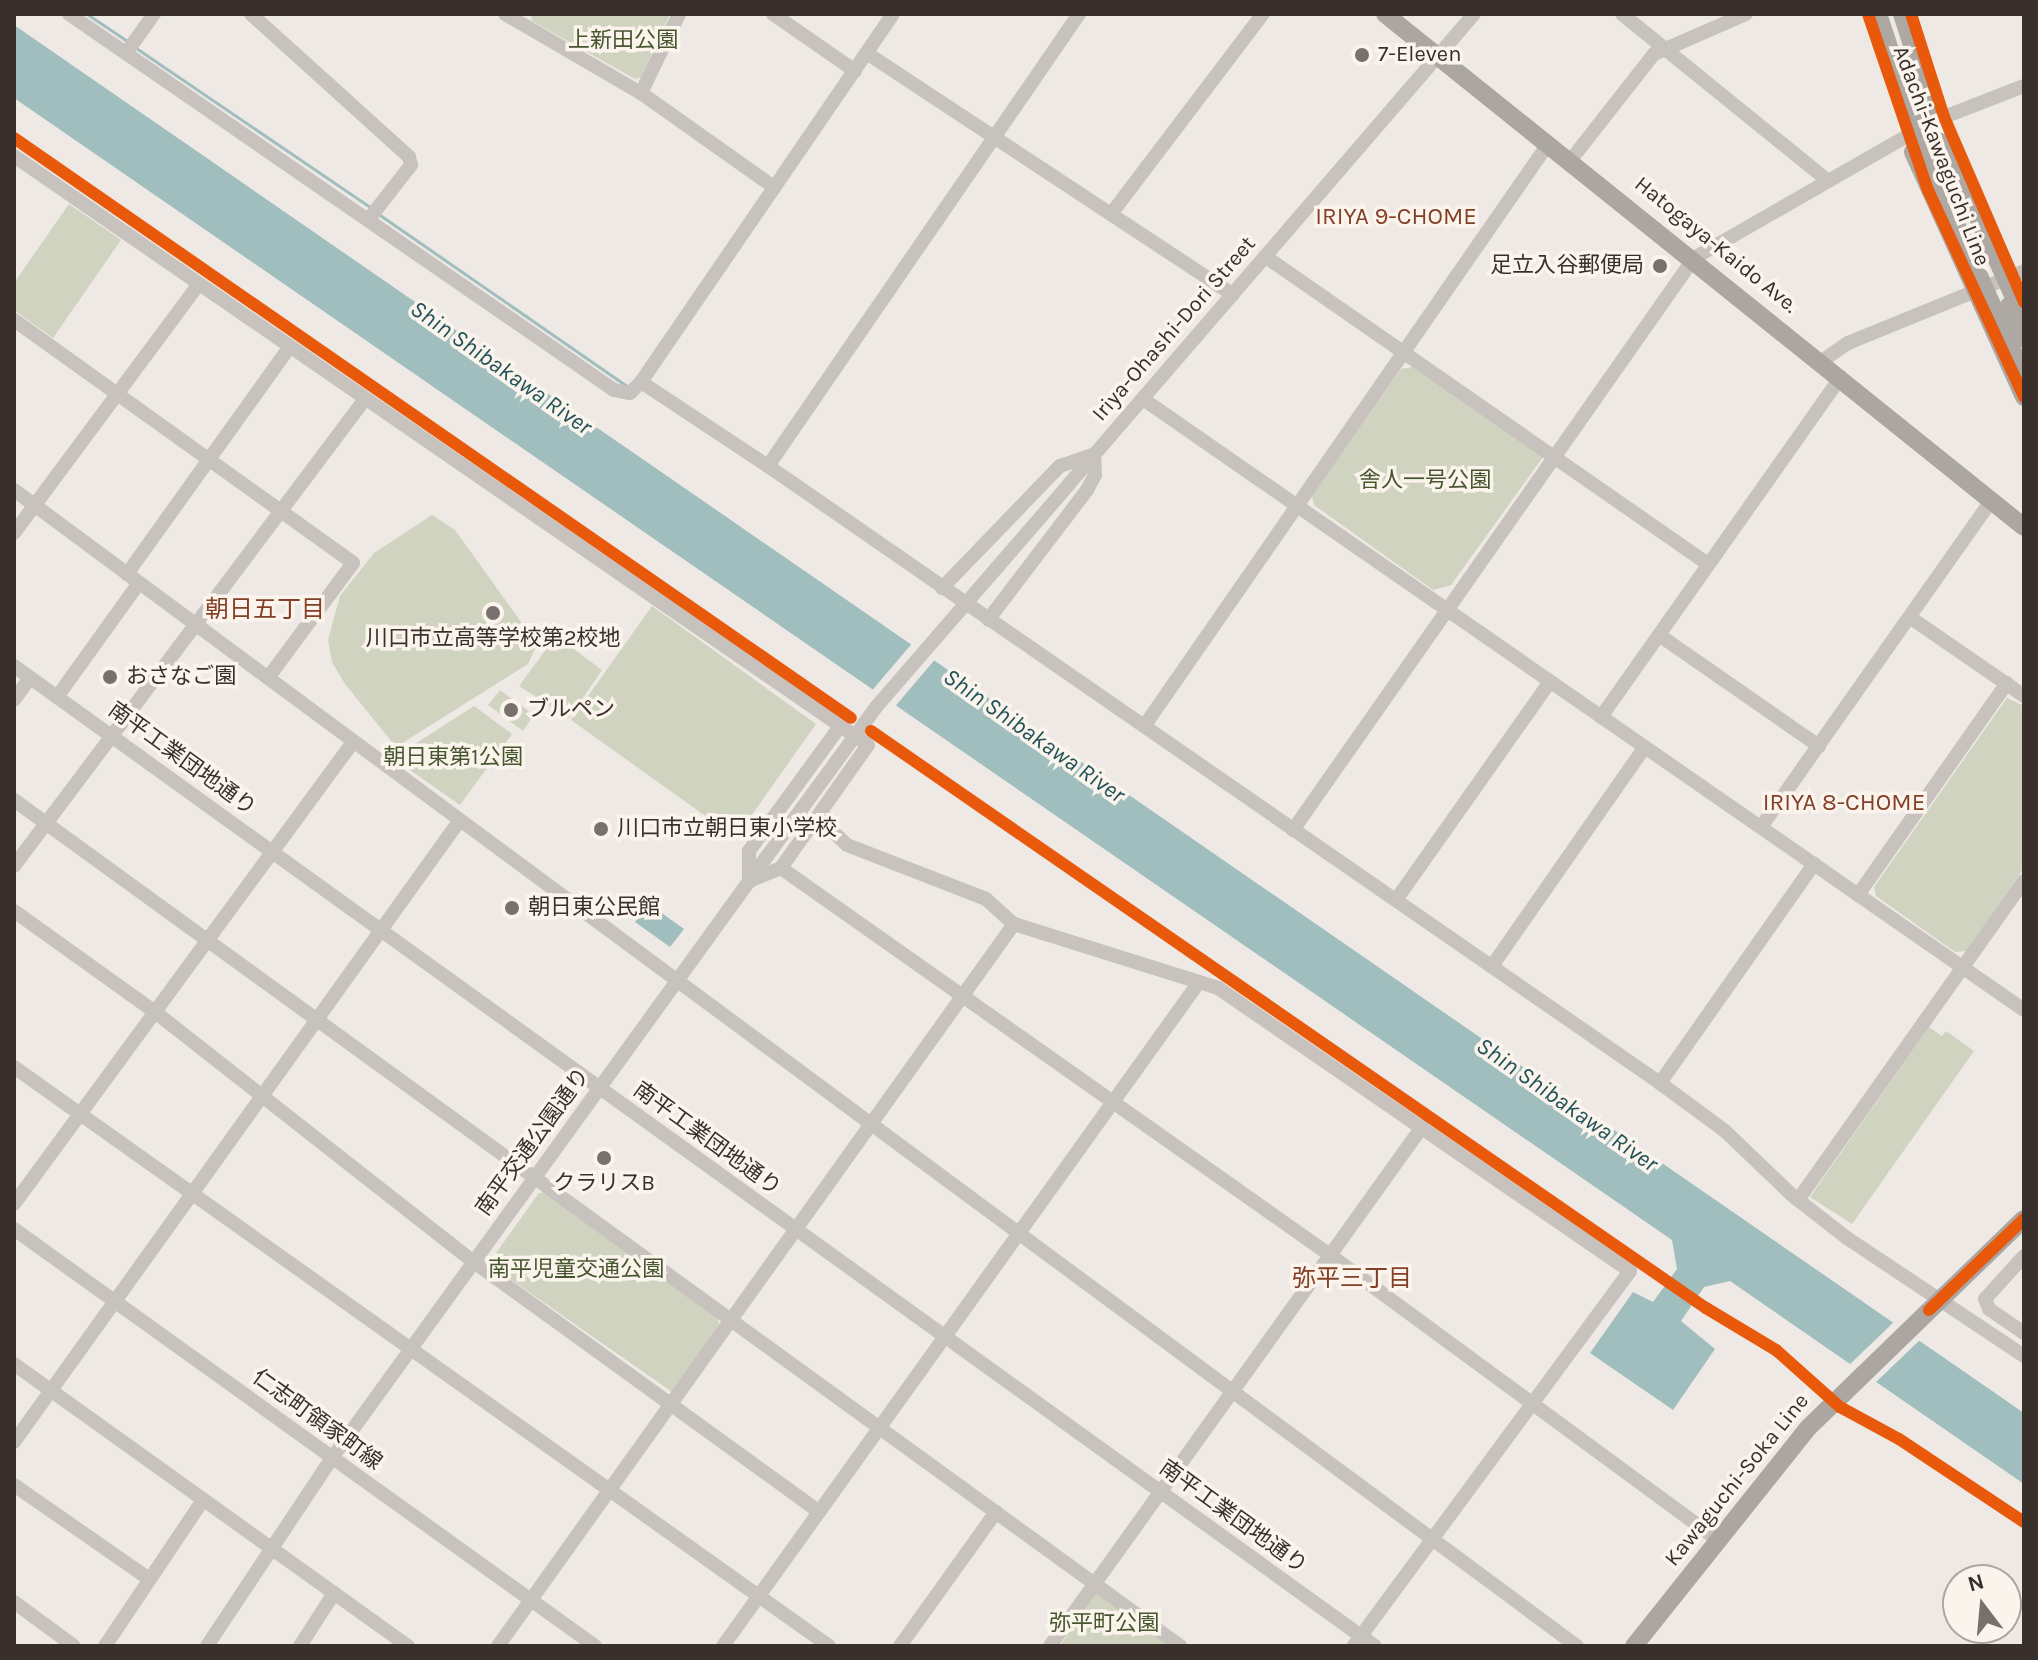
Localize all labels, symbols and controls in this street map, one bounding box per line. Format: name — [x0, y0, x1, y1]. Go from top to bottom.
park label: 上新田公園 — [568, 28, 678, 54]
place label: 7-Eleven — [1378, 42, 1461, 68]
street label: Adachi-Kawaguchi Line — [1887, 42, 1995, 270]
marker: 7-Eleven — [1353, 46, 1371, 64]
street label: Hatogaya-Kaido Ave. — [1629, 171, 1803, 319]
district label: IRIYA 9-CHOME — [1302, 203, 1490, 231]
street label: Iriya-Ohashi-Dori Street — [1087, 231, 1261, 427]
place label: 足立入谷郵便局 — [1490, 253, 1644, 279]
marker: 足立入谷郵便局 — [1651, 257, 1669, 275]
water label: Shin Shibakawa River — [405, 295, 597, 441]
park label: 舎人一号公園 — [1359, 468, 1491, 494]
district label: 朝日五丁目 — [205, 596, 325, 624]
marker: 川口市立高等学校第2校地 — [484, 604, 502, 622]
place label: 川口市立高等学校第2校地 — [366, 626, 620, 652]
water label: Shin Shibakawa River — [938, 663, 1130, 809]
place label: おさなご園 — [126, 664, 236, 690]
marker: おさなご園 — [101, 668, 119, 686]
street label: 南平工業団地通り — [103, 697, 261, 821]
place label: ブルペン — [527, 697, 615, 723]
marker: ブルペン — [502, 701, 520, 719]
park label: 朝日東第1公園 — [383, 745, 523, 771]
district label: IRIYA 8-CHOME — [1750, 789, 1938, 817]
place label: 川口市立朝日東小学校 — [617, 816, 837, 842]
marker: 川口市立朝日東小学校 — [592, 820, 610, 838]
place label: 朝日東公民館 — [528, 895, 660, 921]
marker: 朝日東公民館 — [503, 899, 521, 917]
water label: Shin Shibakawa River — [1471, 1032, 1663, 1178]
street label: 南平交通公園通り — [471, 1063, 595, 1221]
street label: 南平工業団地通り — [628, 1077, 786, 1201]
marker: クラリスB — [595, 1149, 613, 1167]
place label: クラリスB — [553, 1171, 655, 1197]
park label: 南平児童交通公園 — [488, 1257, 664, 1283]
district label: 弥平三丁目 — [1292, 1265, 1412, 1293]
street label: 仁志町領家町線 — [247, 1364, 387, 1476]
street label: Kawaguchi-Soka Line — [1659, 1388, 1815, 1572]
street label: 南平工業団地通り — [1154, 1455, 1312, 1579]
north arrow — [1942, 1564, 2022, 1644]
text: N — [1965, 1568, 1987, 1598]
park label: 弥平町公園 — [1049, 1611, 1159, 1637]

